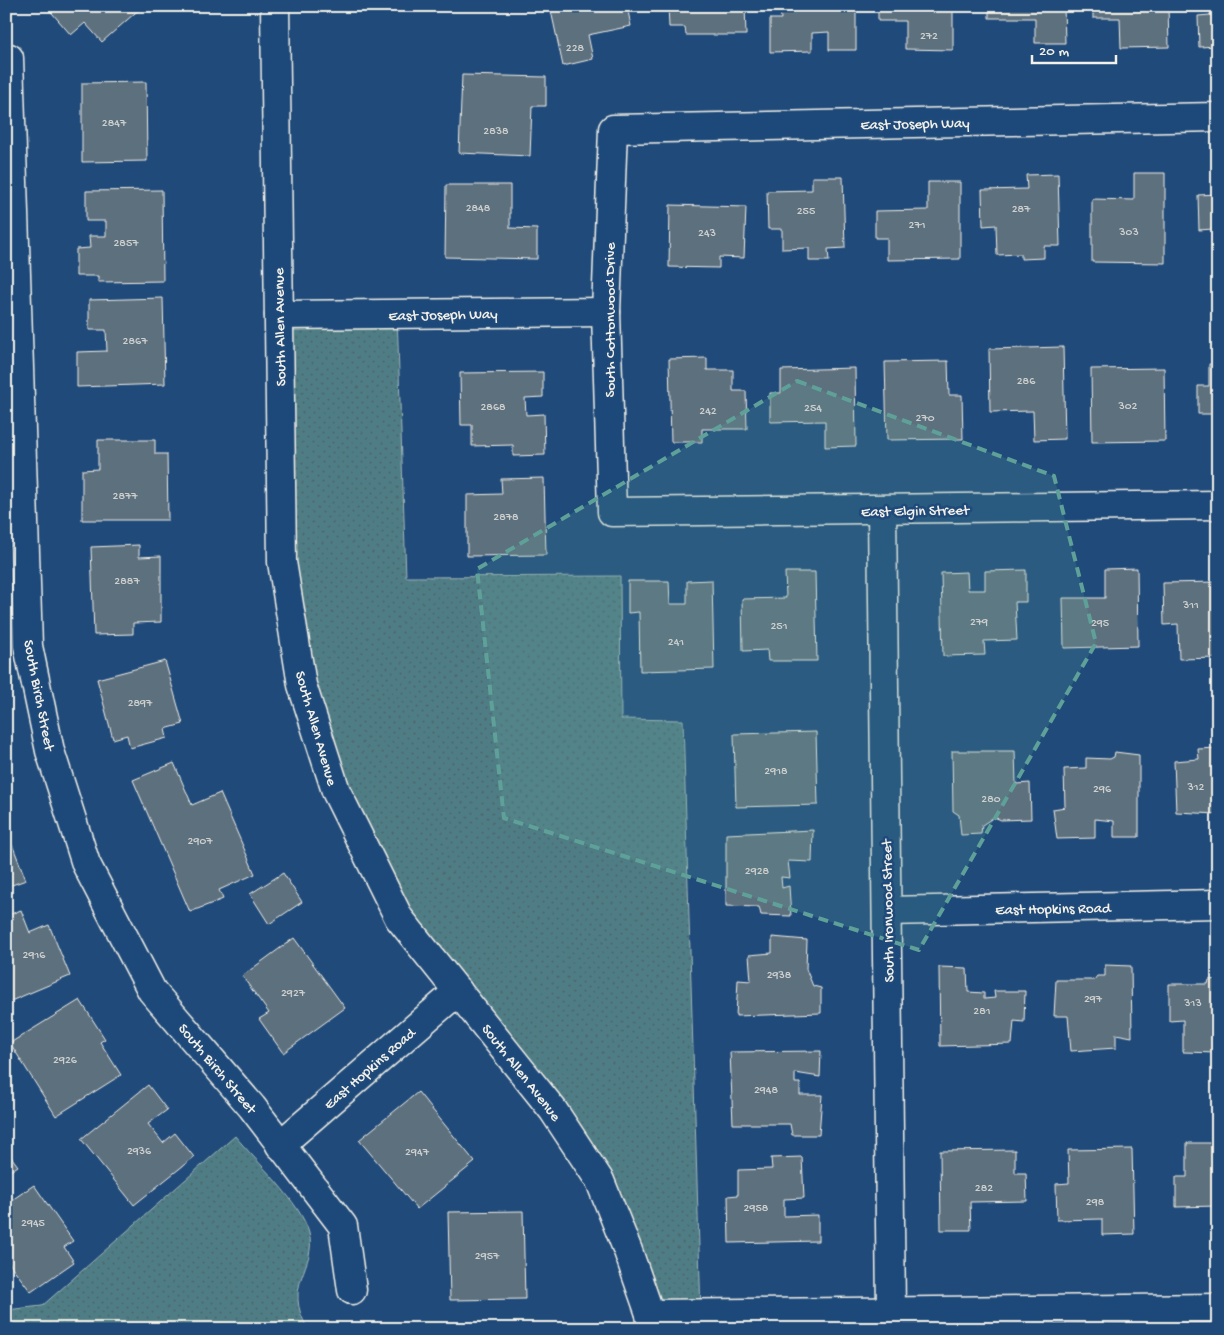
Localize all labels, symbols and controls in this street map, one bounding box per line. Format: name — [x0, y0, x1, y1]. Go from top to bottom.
house number: 272 — [920, 30, 938, 44]
scale bar — [1032, 32, 1115, 64]
house number: 228 — [566, 42, 585, 56]
text: 20 m — [1039, 43, 1069, 61]
street label: East Joseph Way — [860, 115, 970, 135]
house number: 2847 — [102, 117, 127, 131]
house number: 2838 — [483, 125, 509, 139]
house number: 2848 — [466, 202, 491, 216]
house number: 287 — [1012, 203, 1031, 217]
house number: 255 — [797, 205, 815, 219]
house number: 271 — [909, 219, 926, 233]
house number: 303 — [1118, 226, 1139, 240]
house number: 243 — [698, 227, 716, 241]
house number: 2857 — [113, 237, 139, 251]
street label: South Cottonwood Drive — [602, 242, 620, 397]
street label: South Allen Avenue — [271, 267, 291, 386]
street label: East Joseph Way — [388, 306, 498, 326]
house number: 2867 — [123, 335, 148, 349]
house number: 286 — [1017, 375, 1036, 389]
house number: 302 — [1118, 400, 1138, 414]
house number: 2868 — [480, 401, 506, 415]
house number: 254 — [804, 402, 822, 416]
house number: 242 — [699, 405, 717, 419]
house number: 270 — [916, 412, 935, 426]
house number: 2877 — [113, 490, 138, 504]
street label: East Elgin Street — [861, 502, 971, 522]
house number: 2878 — [493, 511, 519, 525]
house number: 2887 — [114, 575, 140, 589]
house number: 311 — [1182, 599, 1199, 613]
house number: 279 — [970, 616, 988, 630]
house number: 295 — [1091, 617, 1109, 631]
house number: 251 — [770, 620, 788, 634]
house number: 241 — [668, 636, 684, 650]
street label: South Birch Street — [18, 638, 58, 754]
street label: South Allen Avenue — [290, 669, 340, 788]
house number: 2897 — [128, 697, 153, 711]
house number: 2918 — [764, 765, 788, 779]
house number: 312 — [1187, 781, 1205, 795]
house number: 296 — [1093, 783, 1112, 797]
house number: 280 — [981, 793, 1001, 807]
house number: 2907 — [188, 835, 213, 849]
street label: South Ironwood Street — [879, 838, 899, 983]
house number: 2928 — [745, 865, 770, 879]
street label: East Hopkins Road — [995, 900, 1112, 920]
house number: 2916 — [23, 949, 46, 963]
house number: 2938 — [767, 969, 792, 983]
house number: 2927 — [281, 987, 306, 1001]
house number: 297 — [1084, 993, 1103, 1007]
house number: 313 — [1183, 997, 1202, 1011]
house number: 281 — [973, 1005, 991, 1019]
street label: South Birch Street — [173, 1020, 261, 1120]
street label: South Allen Avenue — [477, 1021, 564, 1126]
street label: East Hopkins Road — [321, 1024, 421, 1114]
house number: 2926 — [53, 1054, 78, 1068]
house number: 2948 — [754, 1084, 778, 1098]
house number: 2936 — [127, 1145, 152, 1159]
house number: 2947 — [405, 1146, 430, 1160]
house number: 282 — [975, 1182, 993, 1196]
house number: 298 — [1086, 1196, 1105, 1210]
house number: 2958 — [744, 1202, 769, 1216]
house number: 2945 — [21, 1217, 45, 1231]
house number: 2957 — [475, 1250, 500, 1264]

